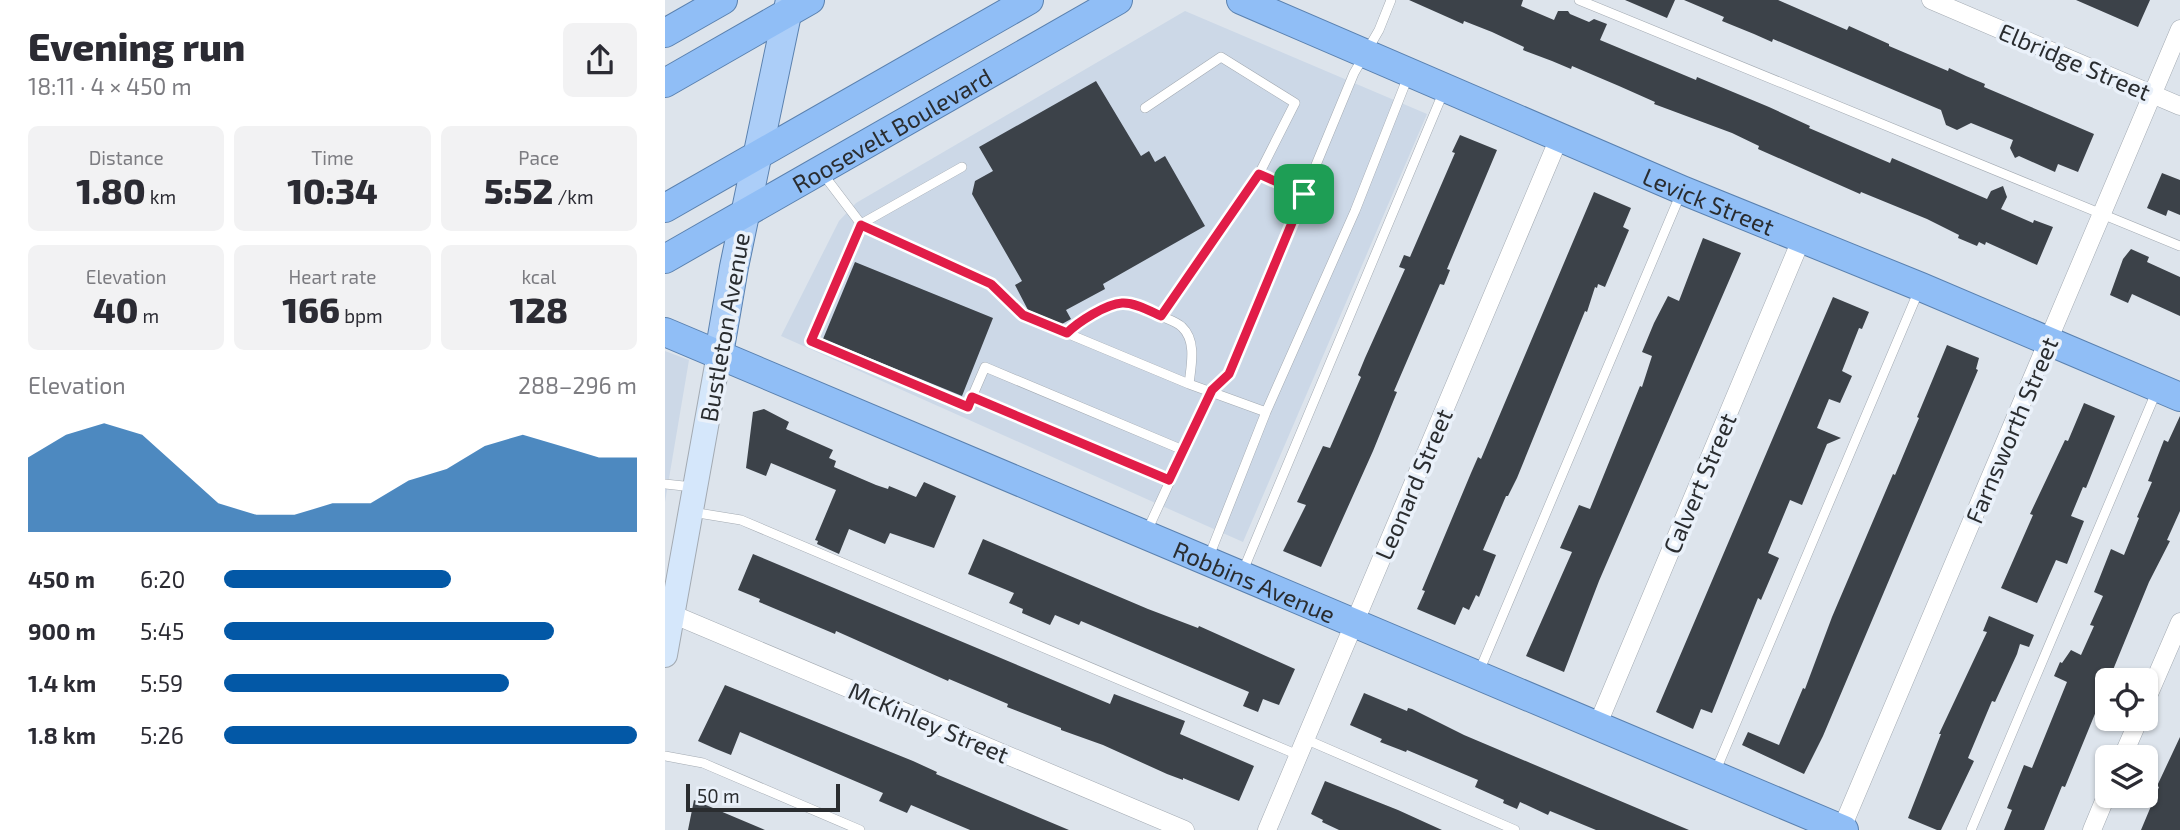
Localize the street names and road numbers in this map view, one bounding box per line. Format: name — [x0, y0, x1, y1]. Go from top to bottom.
street label: Elbridge Street — [1995, 16, 2155, 106]
street label: Roosevelt Boulevard — [787, 61, 996, 198]
street label: Levick Street — [1639, 160, 1779, 241]
street label: Bustleton Avenue — [693, 230, 755, 424]
street label: Farnsworth Street — [1959, 333, 2063, 527]
street label: Leonard Street — [1368, 404, 1458, 564]
street label: Calvert Street — [1656, 408, 1742, 558]
street label: Robbins Avenue — [1169, 534, 1340, 628]
street label: McKinley Street — [845, 675, 1013, 769]

